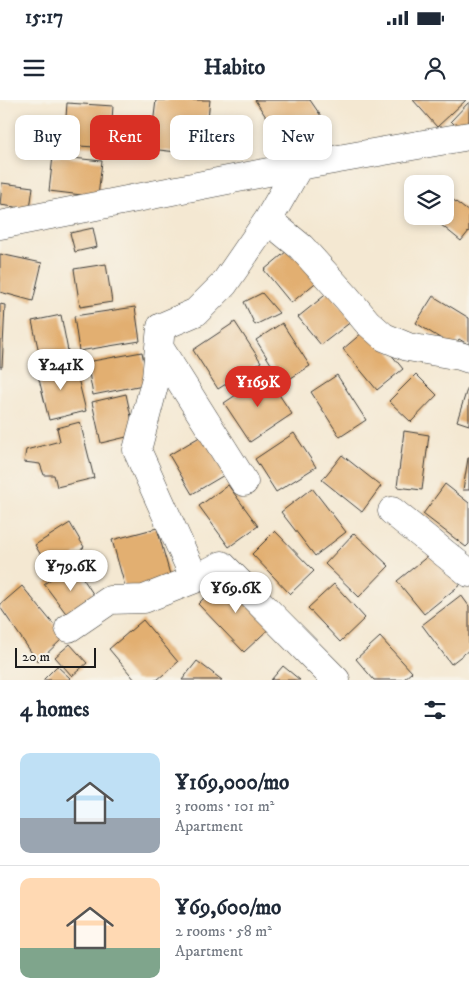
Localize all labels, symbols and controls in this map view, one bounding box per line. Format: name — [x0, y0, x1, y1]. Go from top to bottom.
text: 15:17 — [25, 6, 63, 29]
icon: menu — [20, 54, 48, 82]
text: Habito — [204, 54, 265, 81]
icon: person — [421, 54, 449, 82]
chip: Buy — [15, 115, 80, 160]
chip: Rent — [90, 115, 160, 160]
chip: Filters — [170, 115, 253, 160]
chip: New — [263, 115, 332, 160]
map controls — [404, 175, 454, 225]
button: layers — [404, 175, 454, 225]
pin: ¥241K — [26, 348, 96, 391]
text: ¥241K — [39, 355, 83, 375]
pin: ¥169K — [223, 366, 293, 408]
text: ¥169K — [236, 372, 280, 392]
pin: ¥79.6K — [30, 550, 112, 592]
text: ¥79.6K — [46, 556, 96, 576]
pin: ¥69.6K — [195, 572, 277, 614]
text: ¥69.6K — [211, 578, 261, 598]
scale bar — [15, 645, 96, 668]
text: 20 m — [22, 648, 50, 666]
icon: filters — [421, 696, 449, 724]
text: 4 homes — [20, 697, 89, 723]
text: ¥169,000/mo — [175, 770, 289, 796]
icon: home — [60, 773, 120, 833]
text: 3 rooms · 101 m² — [175, 796, 274, 816]
text: Apartment — [175, 816, 243, 836]
text: ¥69,600/mo — [175, 895, 281, 921]
icon: home — [60, 898, 120, 958]
text: 2 rooms · 58 m² — [175, 921, 272, 941]
text: Apartment — [175, 941, 243, 961]

